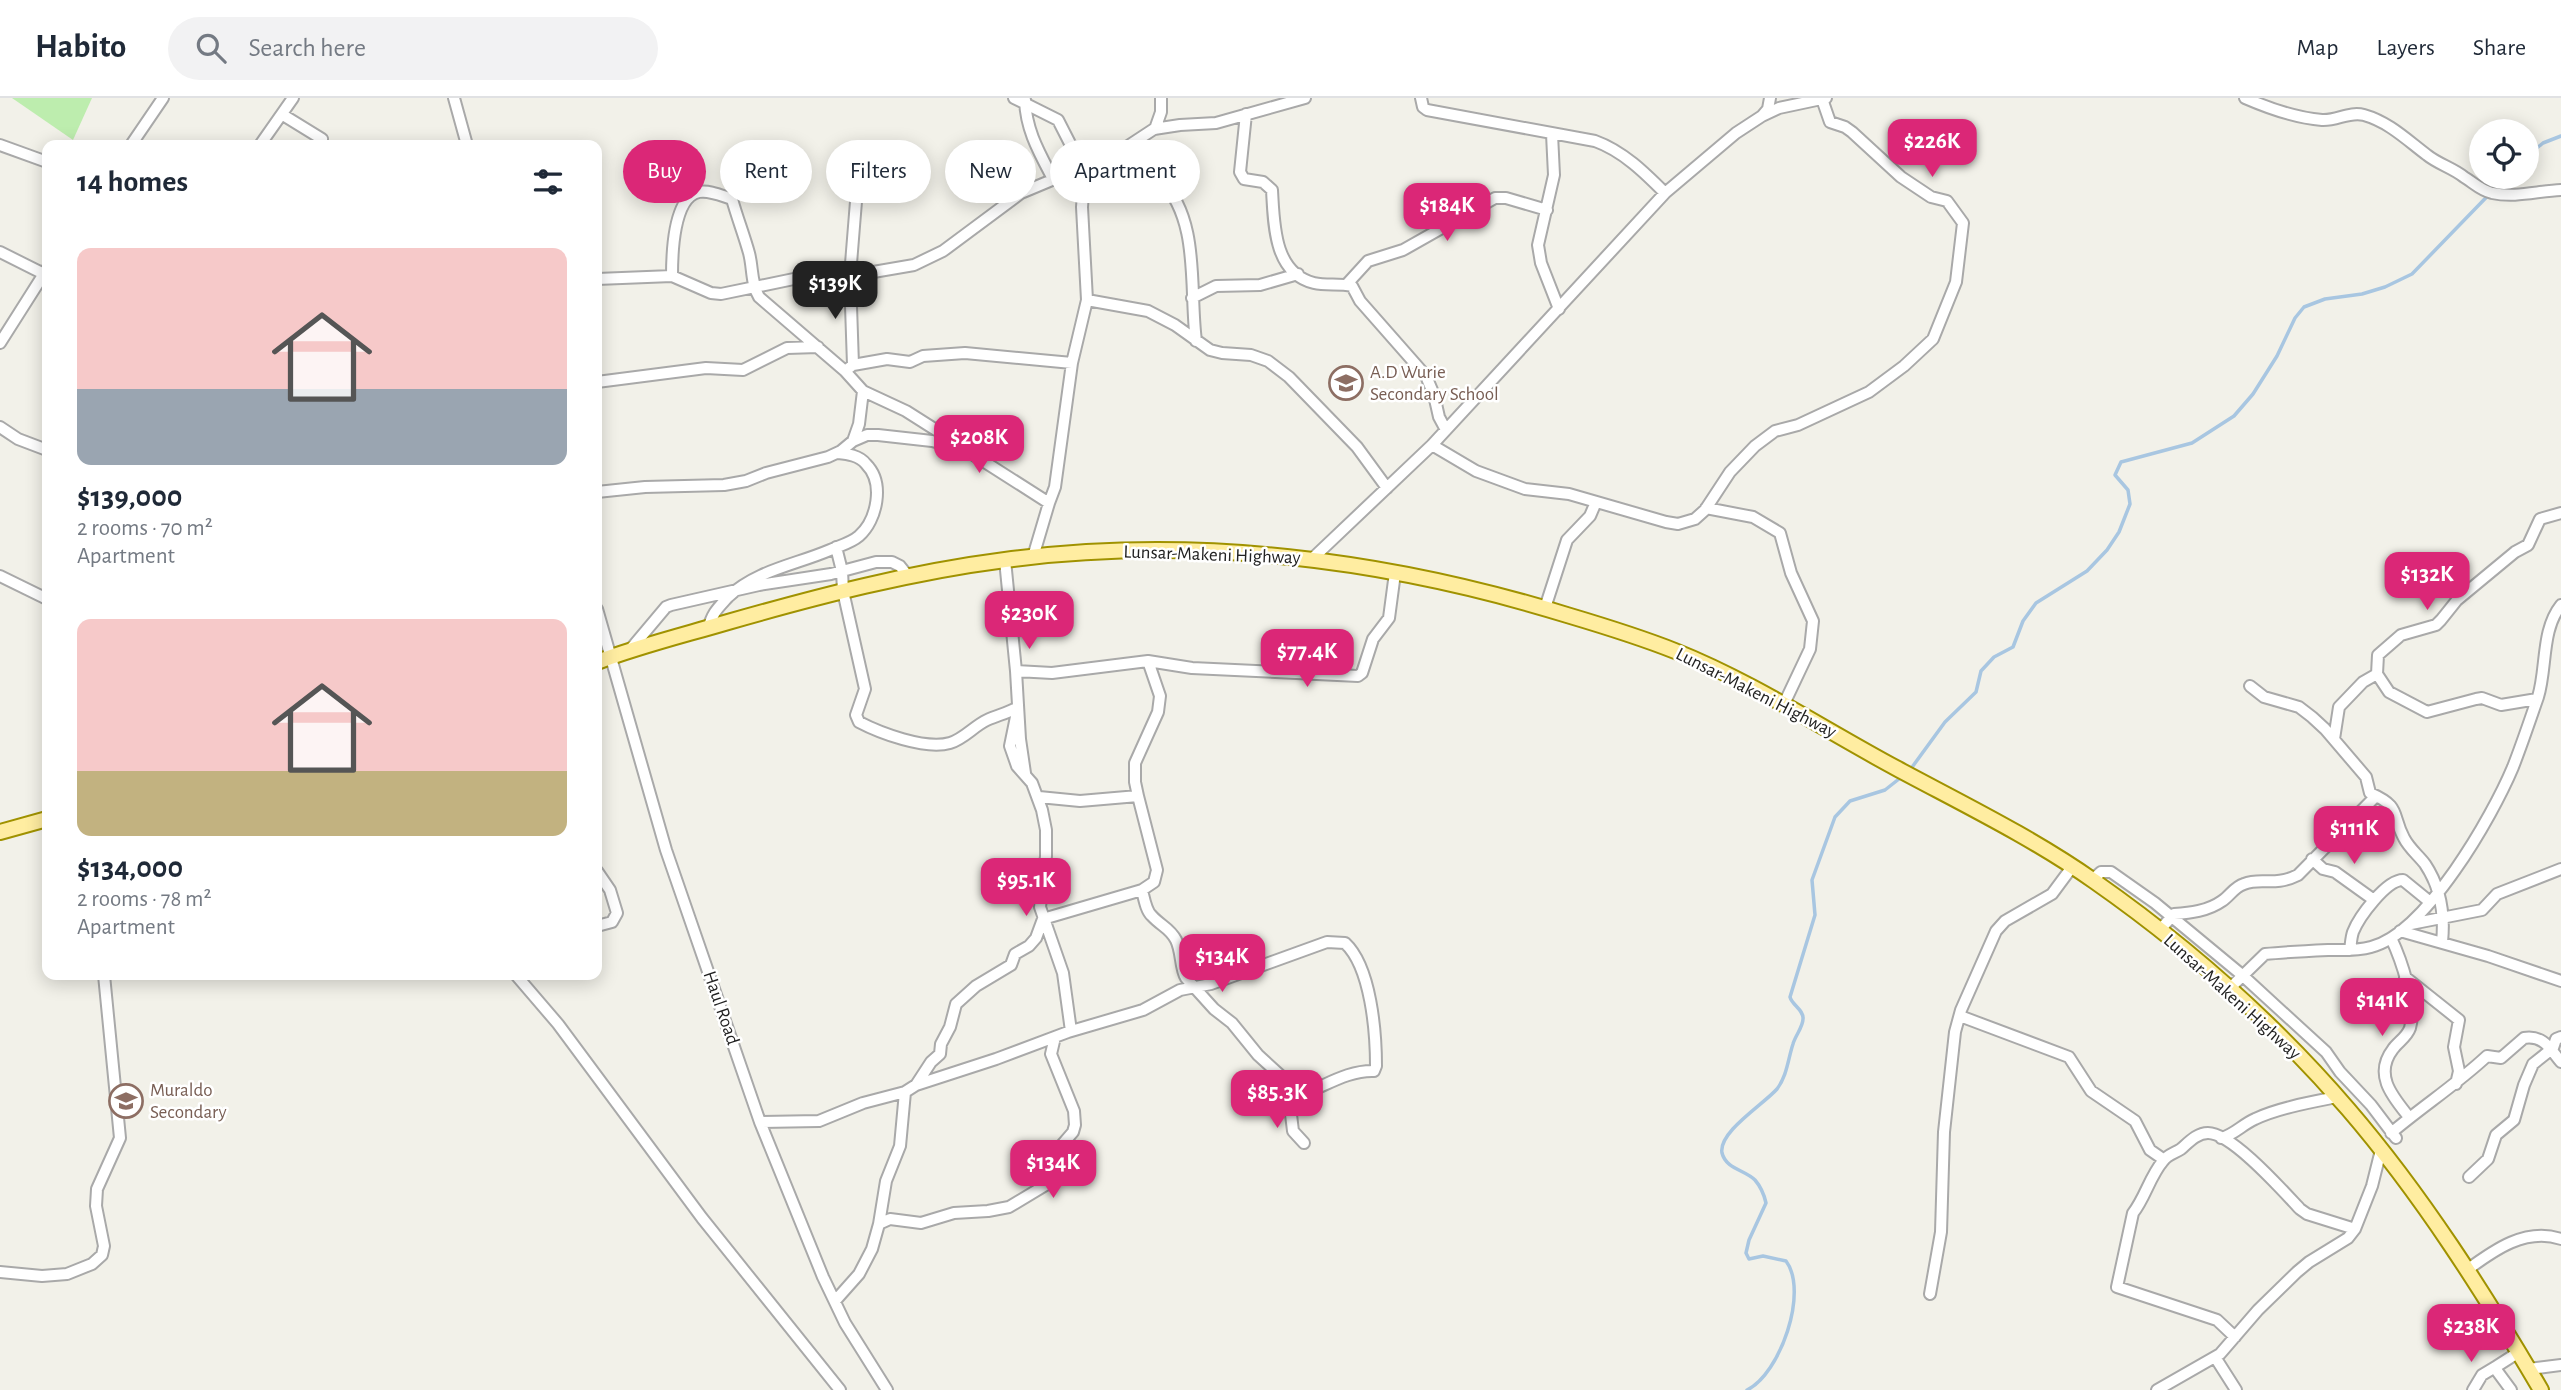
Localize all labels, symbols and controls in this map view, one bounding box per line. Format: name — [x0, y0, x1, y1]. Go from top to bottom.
search box — [168, 17, 658, 80]
icon: search — [192, 29, 230, 67]
text: Habito — [35, 31, 126, 64]
text: Search here — [248, 35, 366, 61]
text: Map — [2296, 36, 2338, 60]
text: Layers — [2376, 36, 2435, 60]
text: Share — [2473, 36, 2526, 60]
map controls — [2469, 119, 2539, 189]
button: locate — [2469, 119, 2539, 189]
pin: $226K — [1883, 120, 1981, 179]
text: $226K — [1904, 130, 1960, 153]
chip: Buy — [623, 140, 706, 203]
chip: Rent — [720, 140, 812, 203]
chip: Filters — [826, 140, 931, 203]
chip: New — [945, 140, 1036, 203]
chip: Apartment — [1050, 140, 1200, 203]
icon: filters — [529, 163, 567, 201]
text: 14 homes — [77, 167, 188, 197]
pin: $184K — [1398, 184, 1496, 243]
text: $184K — [1420, 194, 1474, 217]
pin: $139K — [786, 262, 884, 321]
text: $139K — [808, 272, 862, 295]
icon: home — [259, 294, 385, 420]
place label: A.D Wurie Secondary School — [1370, 363, 1499, 404]
school or university icon: A.D Wurie Secondary School — [1327, 364, 1365, 402]
pin: $208K — [930, 416, 1028, 475]
text: $208K — [950, 426, 1008, 449]
text: $139,000 — [77, 482, 182, 512]
text: 2 rooms · 70 m² — [77, 517, 213, 540]
street label: Lunsar-Makeni Highway — [1123, 542, 1301, 568]
text: Apartment — [77, 545, 175, 568]
pin: $132K — [2378, 552, 2476, 612]
text: $132K — [2401, 563, 2453, 586]
pin: $230K — [980, 592, 1078, 651]
text: $230K — [1001, 602, 1057, 625]
pin: $77.4K — [1250, 630, 1364, 689]
text: $77.4K — [1277, 640, 1337, 663]
street label: Lunsar-Makeni Highway — [1673, 644, 1839, 742]
icon: home — [259, 665, 385, 791]
pin: $111K — [2305, 806, 2403, 866]
text: $111K — [2330, 817, 2378, 840]
text: $134,000 — [77, 853, 183, 883]
pin: $95.1K — [969, 858, 1083, 918]
text: $95.1K — [997, 869, 1055, 892]
text: 2 rooms · 78 m² — [77, 888, 212, 911]
text: Apartment — [77, 916, 175, 939]
street label: Lunsar-Makeni Highway — [2160, 931, 2304, 1063]
pin: $134K — [1173, 934, 1271, 994]
text: $134K — [1195, 945, 1249, 968]
street label: Haul Road — [700, 969, 743, 1047]
pin: $141K — [2333, 978, 2431, 1038]
text: $141K — [2356, 989, 2408, 1012]
pin: $85.3K — [1220, 1070, 1334, 1130]
place label: Muraldo Secondary — [150, 1081, 227, 1122]
text: $85.3K — [1247, 1081, 1307, 1104]
school or university icon: Muraldo Secondary — [107, 1082, 145, 1120]
pin: $134K — [1004, 1140, 1102, 1200]
text: $134K — [1026, 1151, 1080, 1174]
pin: $238K — [2422, 1304, 2520, 1364]
text: $238K — [2443, 1315, 2499, 1338]

